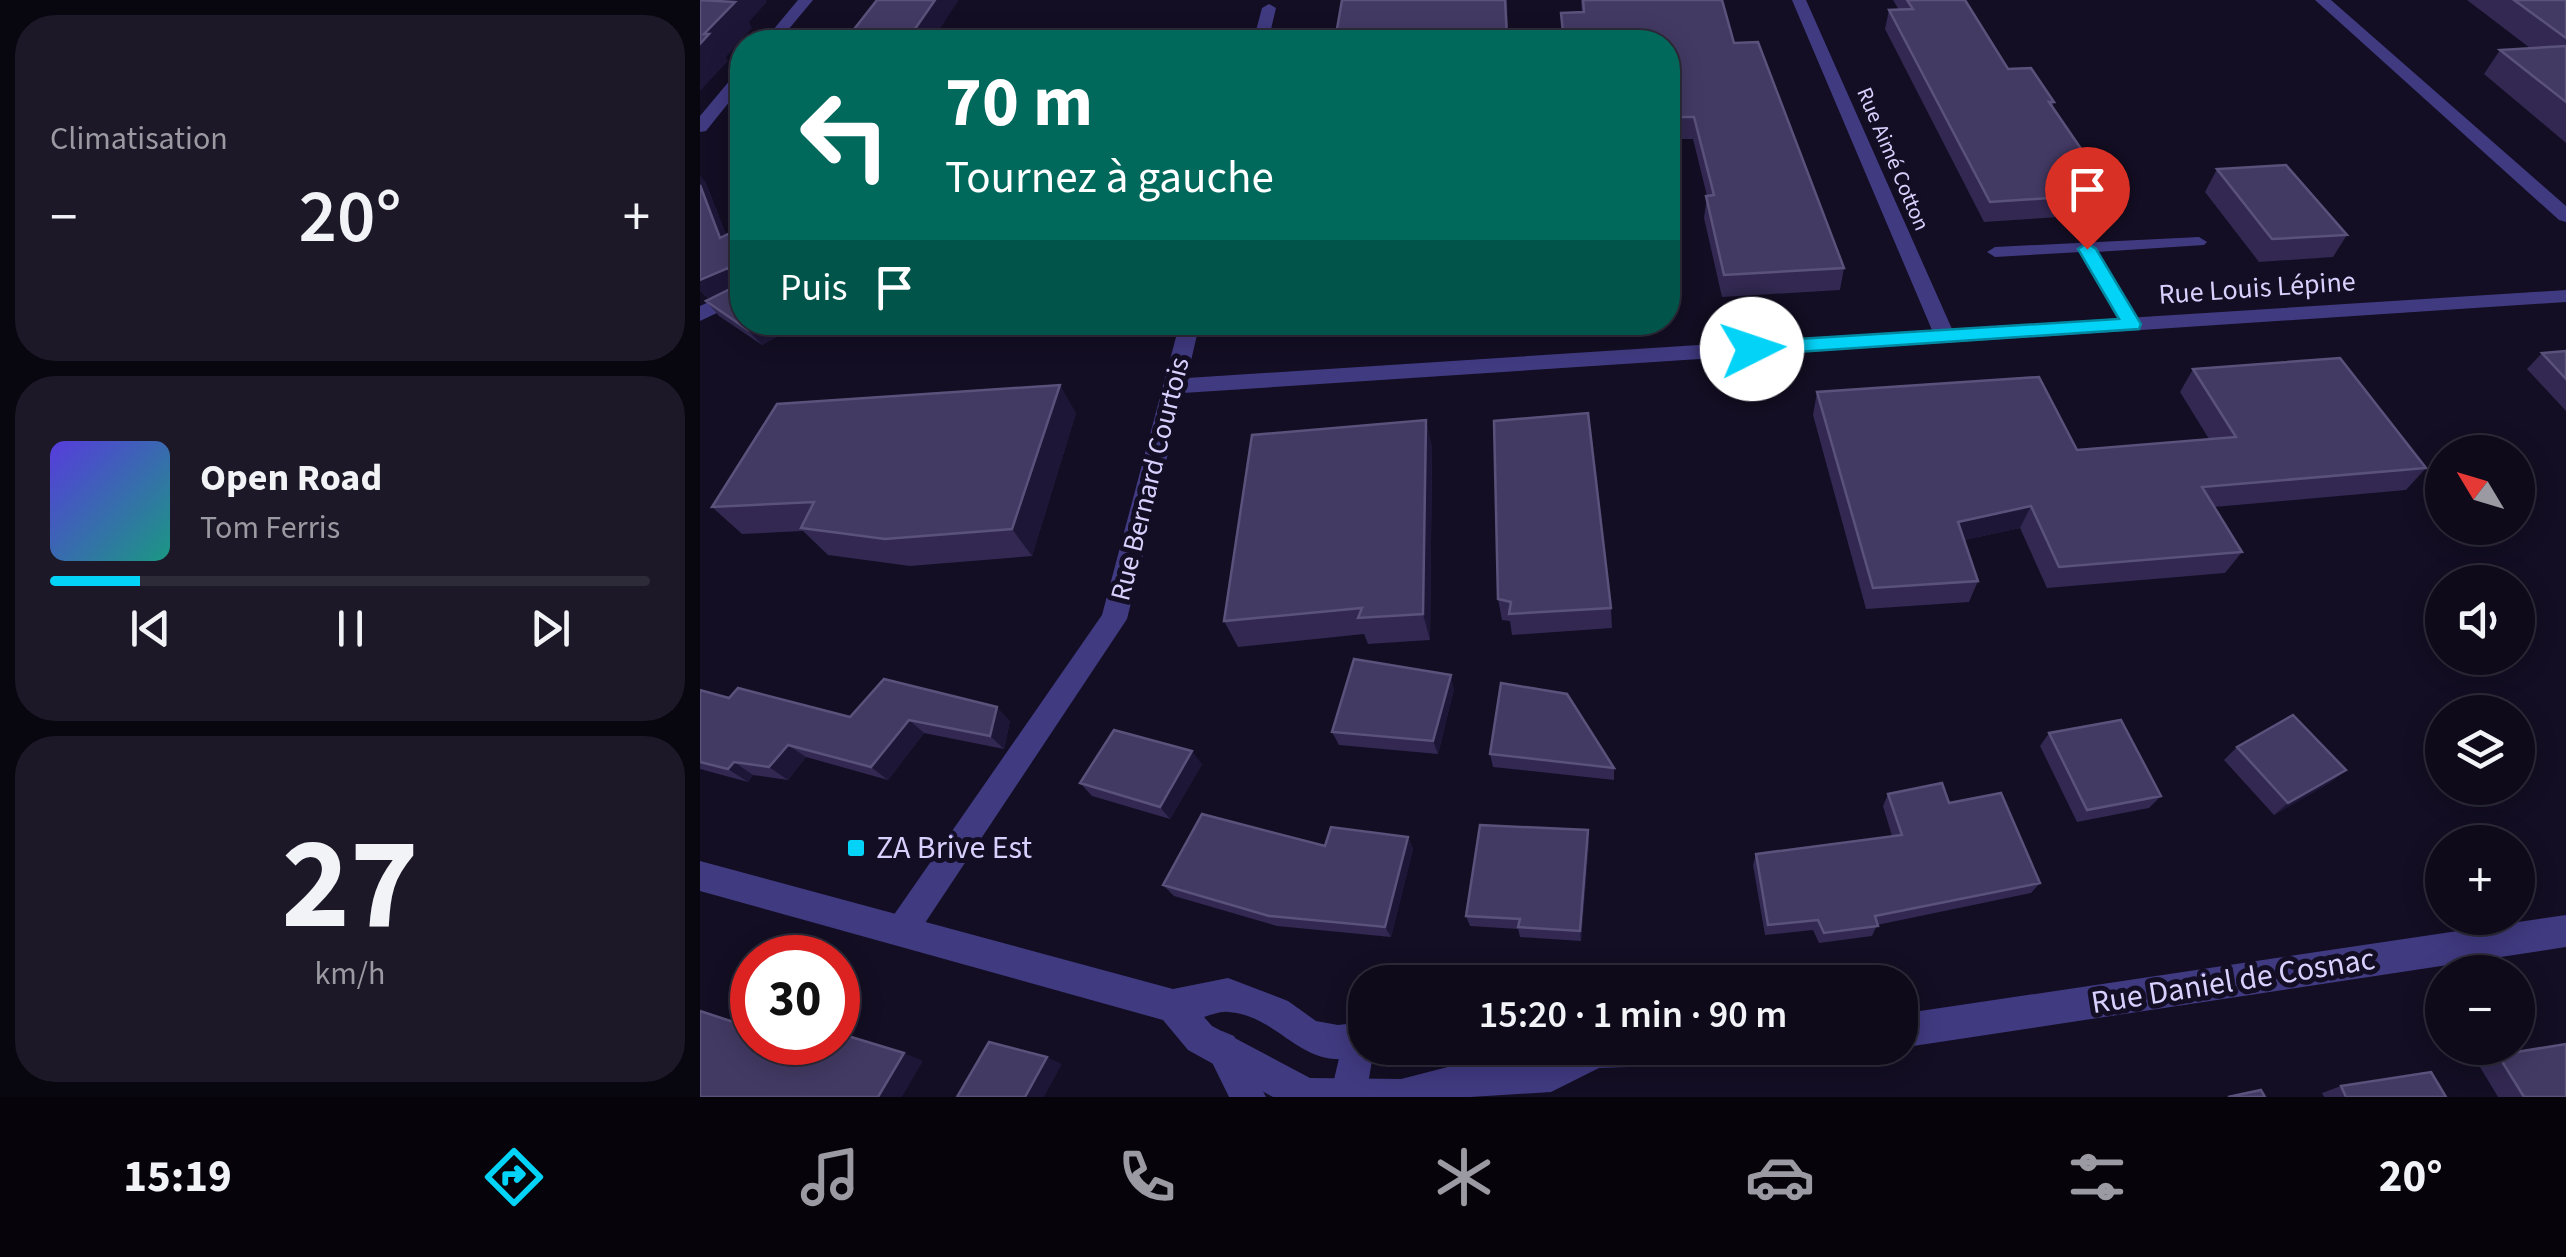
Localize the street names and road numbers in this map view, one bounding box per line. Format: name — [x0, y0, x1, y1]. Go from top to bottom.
street label: Rue Aimé Cotton — [1848, 82, 1938, 236]
street label: Rue Louis Lépine — [2157, 261, 2357, 315]
street label: Rue Bernard Courtois — [1100, 353, 1200, 605]
street label: Rue Daniel de Cosnac — [2088, 936, 2378, 1026]

